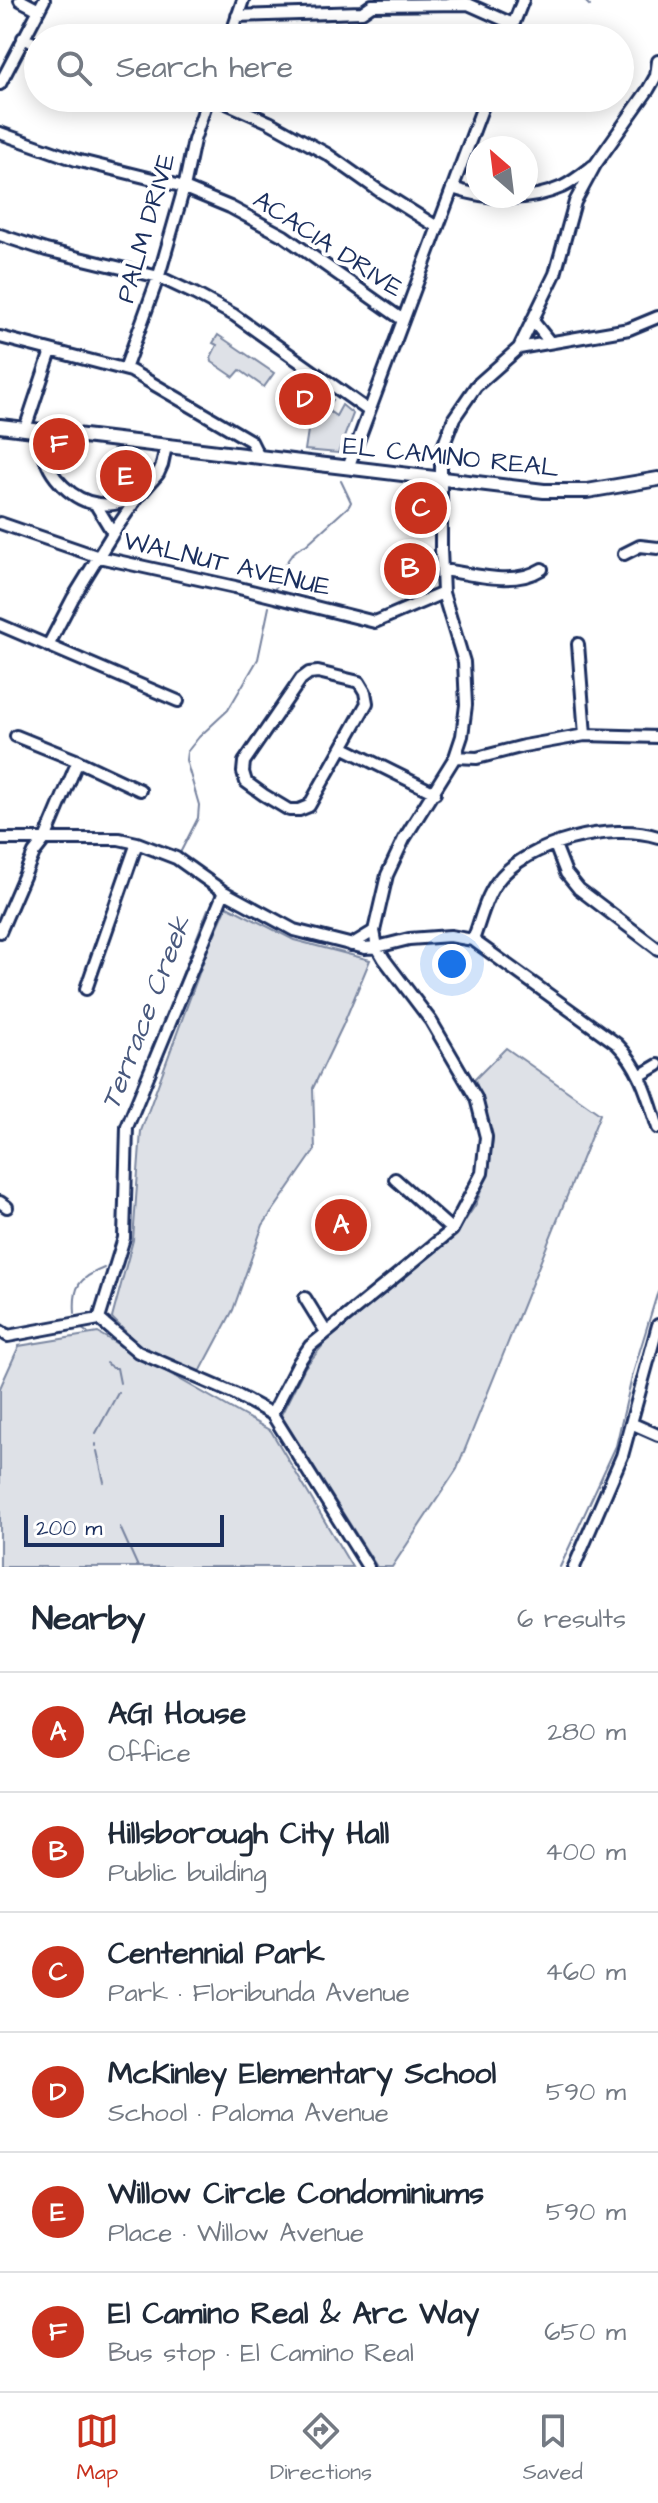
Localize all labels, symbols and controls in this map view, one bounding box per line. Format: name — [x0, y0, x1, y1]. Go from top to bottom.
search box — [24, 24, 634, 112]
icon: search — [52, 46, 96, 90]
text: Search here — [116, 47, 293, 89]
north arrow — [466, 136, 538, 208]
street label: PALM DRIVE — [107, 149, 185, 307]
street label: ACACIA DRIVE — [246, 182, 410, 306]
pin: D — [279, 369, 331, 429]
pin: F — [33, 414, 85, 474]
street label: EL CAMINO REAL — [341, 428, 561, 486]
pin: E — [100, 446, 152, 506]
pin: C — [395, 478, 447, 538]
street label: WALNUT AVENUE — [120, 523, 334, 605]
pin: B — [384, 539, 436, 599]
water label: Terrace Creek — [91, 910, 201, 1115]
your location — [432, 944, 472, 984]
pin: A — [315, 1195, 367, 1255]
scale bar — [24, 1511, 224, 1547]
text: 200 m — [36, 1513, 102, 1544]
text: Nearby — [32, 1595, 146, 1643]
text: 6 results — [517, 1601, 626, 1637]
text: AGI House — [108, 1693, 246, 1735]
text: A — [50, 1714, 66, 1750]
text: 280 m — [547, 1714, 626, 1750]
text: Office — [108, 1735, 191, 1771]
text: Hillsborough City Hall — [108, 1813, 389, 1855]
text: B — [49, 1834, 67, 1870]
text: 400 m — [545, 1834, 626, 1870]
text: Public building — [108, 1855, 267, 1891]
text: Centennial Park — [108, 1933, 325, 1975]
text: C — [49, 1954, 67, 1990]
text: 460 m — [545, 1954, 626, 1990]
text: Park · Floribunda Avenue — [108, 1975, 410, 2011]
text: McKinley Elementary School — [108, 2053, 496, 2095]
text: D — [50, 2074, 66, 2110]
text: 590 m — [546, 2074, 626, 2110]
text: School · Paloma Avenue — [108, 2095, 389, 2131]
text: Willow Circle Condominiums — [108, 2173, 484, 2215]
text: E — [50, 2194, 66, 2230]
text: 590 m — [546, 2194, 626, 2230]
text: Place · Willow Avenue — [108, 2215, 364, 2251]
text: El Camino Real & Arc Way — [108, 2293, 479, 2335]
text: F — [49, 2314, 67, 2350]
text: 650 m — [544, 2314, 626, 2350]
text: Bus stop · El Camino Real — [108, 2335, 414, 2371]
tab: Map — [75, 2409, 119, 2488]
tab: Directions — [270, 2409, 372, 2488]
tab: Saved — [523, 2409, 583, 2488]

